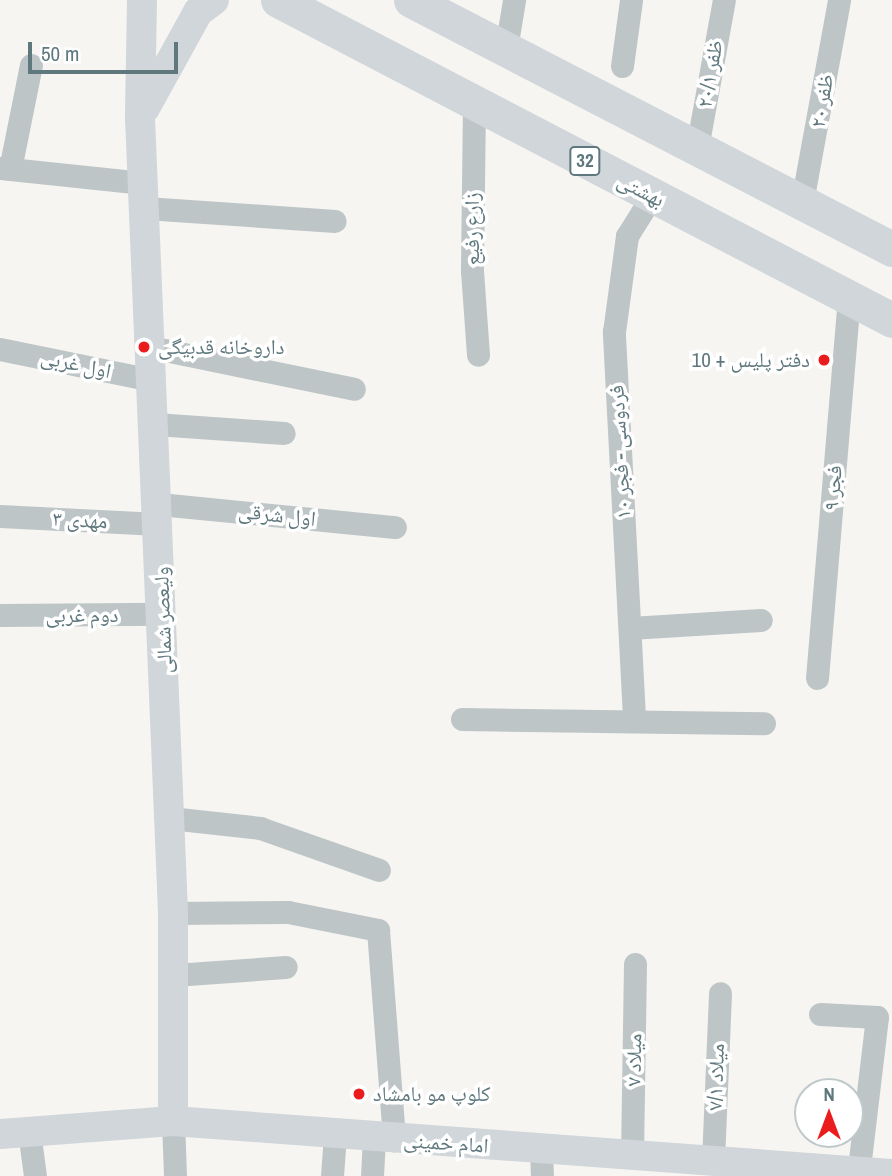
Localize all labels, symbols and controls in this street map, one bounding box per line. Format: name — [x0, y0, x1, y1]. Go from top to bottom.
scale bar — [32, 28, 182, 72]
street label: ظفر ۲۰/۱ — [692, 38, 728, 110]
text: 50 m — [41, 39, 79, 68]
street label: ظفر ۲۰ — [805, 72, 839, 130]
road number: 32 — [569, 146, 601, 176]
street label: بهشتی — [613, 167, 669, 213]
street label: زارع رفیع — [459, 192, 485, 266]
place label: داروخانه قدبیگی — [158, 334, 285, 360]
marker: داروخانه قدبیگی — [136, 339, 152, 355]
street label: اول غربی — [38, 344, 114, 384]
place label: دفتر پلیس + 10 — [692, 347, 810, 373]
marker: دفتر پلیس + 10 — [816, 352, 832, 368]
street label: فردوسی - فجر ۱۰ — [604, 384, 636, 520]
street label: فجر ۹ — [818, 464, 848, 512]
street label: اول شرقی — [237, 498, 317, 532]
street label: مهدی ۳ — [52, 506, 108, 534]
street label: ولیعصر شمالی — [149, 566, 177, 674]
street label: دوم غربی — [46, 602, 118, 628]
street label: میلاد ۷ — [621, 1033, 647, 1087]
street label: میلاد ۷/۱ — [702, 1043, 730, 1111]
north arrow — [794, 1078, 864, 1148]
place label: کلوپ مو بامشاد — [373, 1081, 490, 1107]
text: N — [823, 1081, 835, 1107]
marker: کلوپ مو بامشاد — [351, 1086, 367, 1102]
street label: امام خمینی — [403, 1127, 489, 1159]

